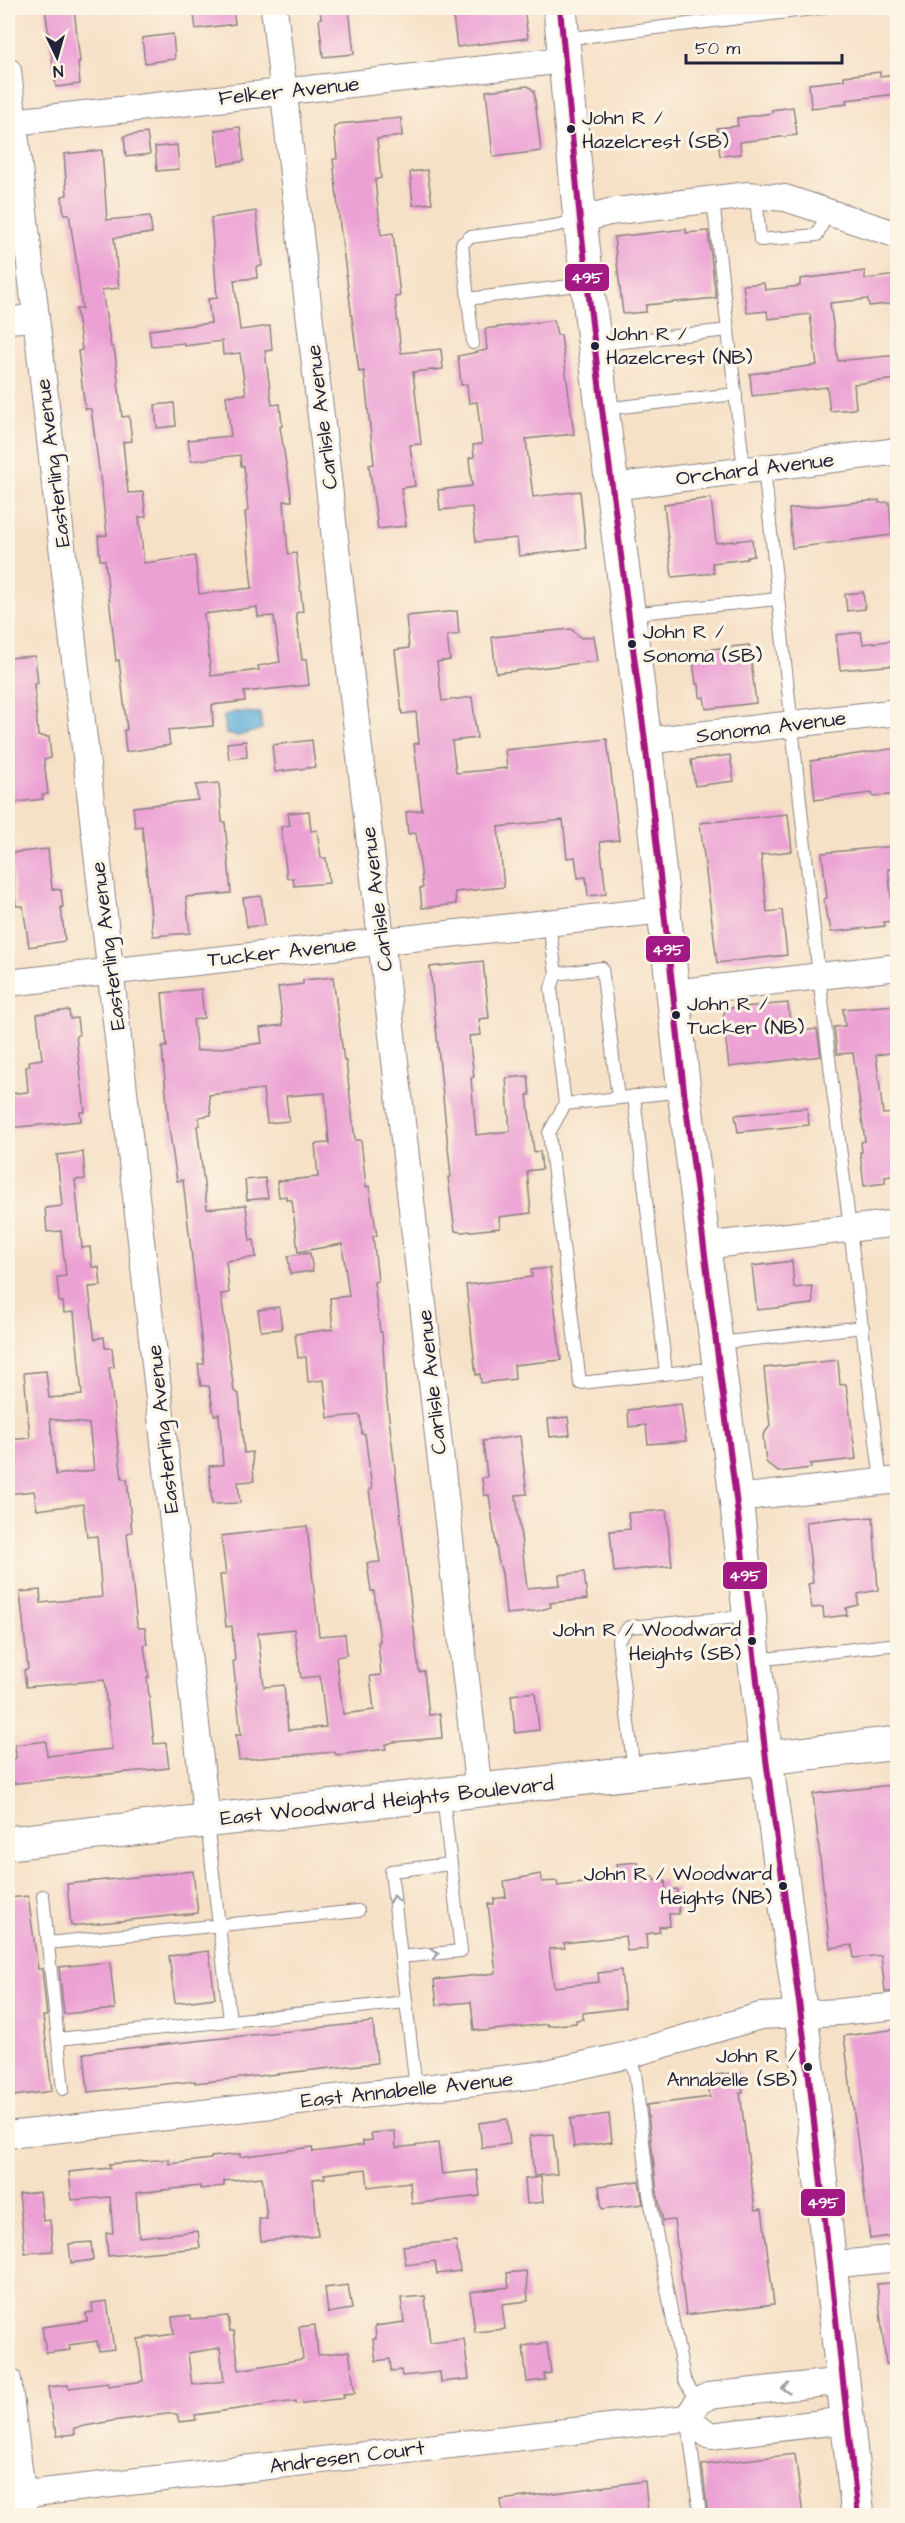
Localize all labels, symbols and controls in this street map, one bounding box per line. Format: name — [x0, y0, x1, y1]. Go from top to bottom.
north arrow — [27, 27, 87, 87]
scale bar — [686, 27, 842, 65]
text: 50 m — [695, 36, 740, 61]
text: N — [52, 60, 64, 82]
street label: Felker Avenue — [217, 69, 361, 113]
place label: John R / Hazelcrest (SB) — [582, 104, 729, 156]
marker: John R / Hazelcrest (SB) — [565, 123, 577, 135]
line badge: 495 — [564, 263, 610, 292]
text: 495 — [571, 267, 603, 289]
place label: John R / Hazelcrest (NB) — [606, 320, 753, 372]
marker: John R / Hazelcrest (NB) — [589, 340, 601, 352]
street label: Carlisle Avenue — [299, 343, 345, 491]
street label: Easterling Avenue — [28, 377, 80, 549]
street label: Orchard Avenue — [674, 445, 836, 493]
place label: John R / Sonoma (SB) — [643, 618, 762, 670]
marker: John R / Sonoma (SB) — [626, 638, 638, 650]
street label: Sonoma Avenue — [694, 703, 848, 751]
street label: Carlisle Avenue — [354, 825, 400, 973]
street label: Easterling Avenue — [83, 860, 135, 1032]
street label: Tucker Avenue — [206, 930, 358, 974]
line badge: 495 — [645, 935, 691, 963]
text: 495 — [652, 939, 684, 961]
place label: John R / Tucker (NB) — [687, 990, 804, 1042]
marker: John R / Tucker (NB) — [670, 1009, 682, 1021]
street label: Carlisle Avenue — [410, 1308, 454, 1456]
street label: Easterling Avenue — [140, 1343, 188, 1515]
line badge: 495 — [722, 1561, 768, 1590]
text: 495 — [729, 1565, 761, 1587]
place label: John R / Woodward Heights (SB) — [553, 1616, 741, 1669]
marker: John R / Woodward Heights (SB) — [746, 1635, 758, 1647]
street label: East Woodward Heights Boulevard — [219, 1769, 556, 1835]
place label: John R / Woodward Heights (NB) — [584, 1860, 772, 1913]
marker: John R / Woodward Heights (NB) — [777, 1880, 789, 1892]
one-way arrow — [389, 1895, 401, 1904]
one-way arrow — [431, 1948, 440, 1961]
place label: John R / Annabelle (SB) — [667, 2042, 797, 2094]
marker: John R / Annabelle (SB) — [802, 2061, 814, 2073]
street label: East Annabelle Avenue — [299, 2064, 515, 2116]
line badge: 495 — [800, 2188, 846, 2217]
text: 495 — [807, 2192, 839, 2214]
one-way arrow — [781, 2381, 790, 2393]
street label: Andresen Court — [268, 2433, 427, 2481]

